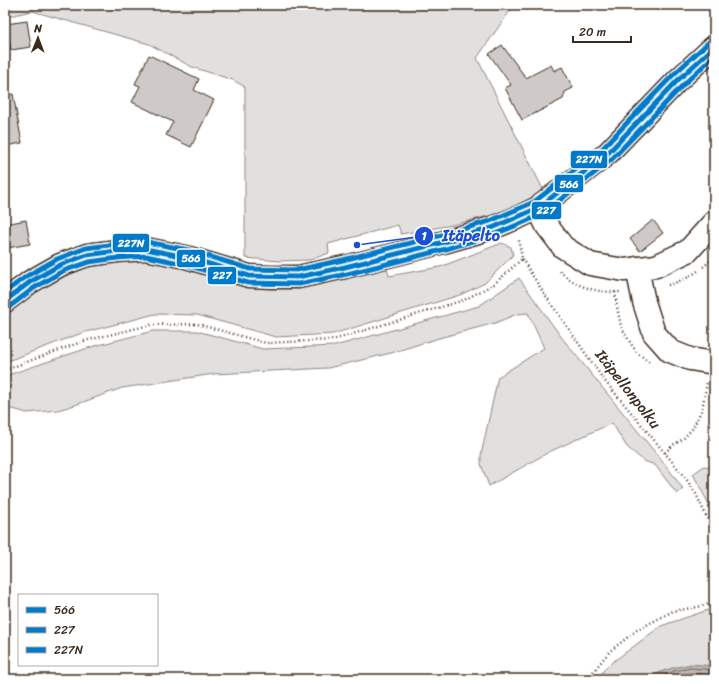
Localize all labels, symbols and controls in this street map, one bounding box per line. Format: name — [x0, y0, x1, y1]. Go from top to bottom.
north arrow — [18, 18, 58, 58]
scale bar — [573, 18, 631, 44]
text: N — [33, 19, 43, 38]
text: 20 m — [579, 21, 606, 43]
line badge: 227N — [570, 150, 608, 169]
text: 227N — [575, 150, 603, 169]
line badge: 566 — [554, 174, 584, 193]
text: 566 — [559, 175, 579, 194]
line badge: 227 — [531, 201, 562, 220]
text: 227 — [536, 201, 557, 220]
text: Itäpelto — [441, 221, 501, 250]
callout: Itäpelto — [414, 222, 508, 250]
text: 1 — [421, 225, 427, 247]
line badge: 227N — [112, 233, 150, 253]
text: 227N — [117, 234, 145, 253]
line badge: 566 — [176, 249, 206, 268]
text: 566 — [181, 249, 201, 268]
line badge: 227 — [207, 266, 237, 285]
text: 227 — [212, 266, 233, 285]
street label: Itäpellonpolku — [588, 343, 668, 435]
legend — [18, 594, 158, 666]
text: 566 — [54, 599, 75, 621]
text: 227 — [54, 619, 76, 641]
text: 227N — [54, 639, 84, 661]

